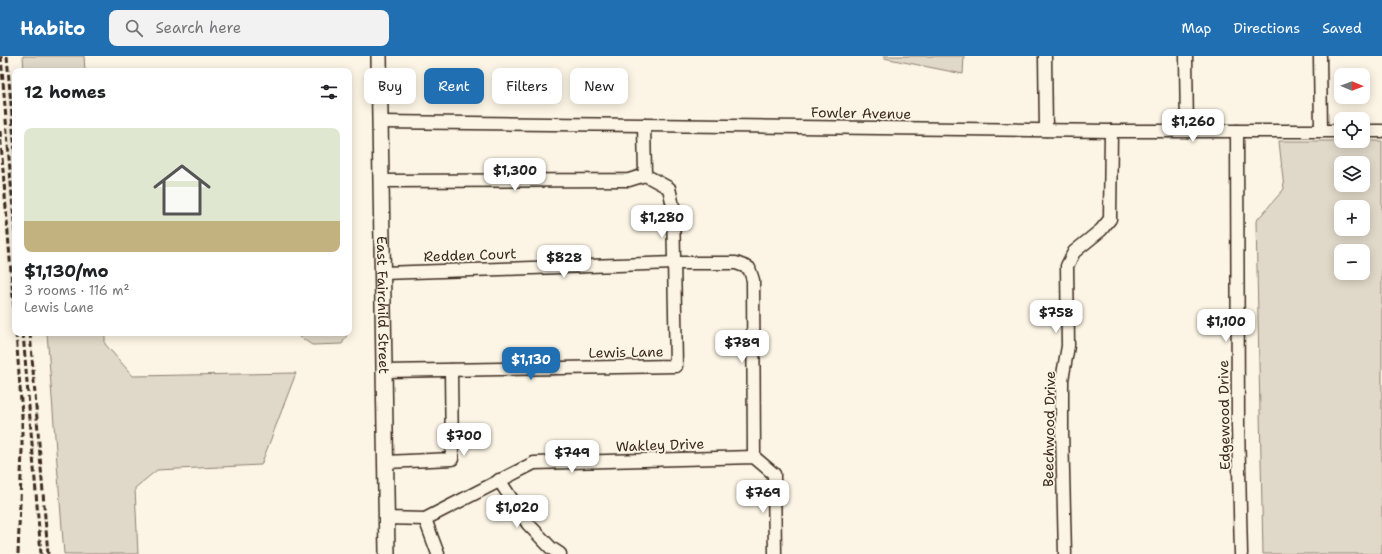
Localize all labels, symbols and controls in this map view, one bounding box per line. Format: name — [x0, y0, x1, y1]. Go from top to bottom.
search box — [109, 10, 389, 46]
text: Habito — [20, 16, 85, 41]
icon: search — [123, 17, 145, 39]
text: Search here — [155, 18, 241, 38]
text: Map — [1182, 19, 1212, 37]
text: Directions — [1234, 19, 1300, 37]
text: Saved — [1322, 19, 1362, 37]
chip: Buy — [364, 68, 416, 104]
chip: Rent — [424, 68, 484, 104]
chip: Filters — [492, 68, 562, 104]
chip: New — [570, 68, 628, 104]
north arrow — [1334, 68, 1370, 104]
map controls — [1334, 68, 1370, 280]
text: 12 homes — [24, 81, 106, 103]
icon: filters — [318, 81, 340, 103]
street label: Fowler Avenue — [811, 103, 911, 123]
pin: $1,260 — [1160, 109, 1226, 143]
button: locate — [1334, 112, 1370, 148]
text: $1,260 — [1171, 113, 1215, 130]
icon: home — [146, 154, 218, 226]
button: layers — [1334, 156, 1370, 192]
pin: $1,300 — [482, 158, 548, 192]
text: $1,300 — [493, 162, 537, 179]
button: + — [1334, 200, 1370, 236]
pin: $1,280 — [629, 205, 695, 239]
text: $1,280 — [640, 209, 684, 226]
street label: East Fairchild Street — [373, 236, 393, 374]
street label: Redden Court — [423, 244, 517, 266]
button: − — [1334, 244, 1370, 280]
pin: $828 — [540, 245, 588, 279]
text: $828 — [546, 249, 582, 266]
text: $1,130/mo — [24, 260, 109, 282]
text: 3 rooms · 116 m² — [24, 282, 130, 299]
text: Lewis Lane — [24, 299, 94, 316]
pin: $758 — [1032, 300, 1080, 334]
text: $758 — [1039, 304, 1073, 321]
pin: $1,100 — [1193, 309, 1259, 343]
text: $1,100 — [1206, 313, 1246, 330]
pin: $789 — [718, 330, 766, 364]
text: $789 — [724, 334, 760, 351]
street label: Lewis Lane — [588, 342, 664, 362]
pin: $1,130 — [498, 347, 564, 381]
text: $1,130 — [511, 351, 551, 368]
street label: Edgewood Drive — [1214, 360, 1234, 470]
street label: Beechwood Drive — [1039, 371, 1059, 487]
pin: $700 — [440, 423, 488, 457]
text: $700 — [446, 427, 482, 444]
street label: Wakley Drive — [615, 434, 705, 456]
pin: $749 — [548, 440, 596, 474]
text: $749 — [554, 444, 590, 461]
pin: $769 — [739, 480, 787, 514]
text: $769 — [745, 484, 781, 501]
pin: $1,020 — [484, 495, 550, 529]
text: $1,020 — [495, 499, 539, 516]

